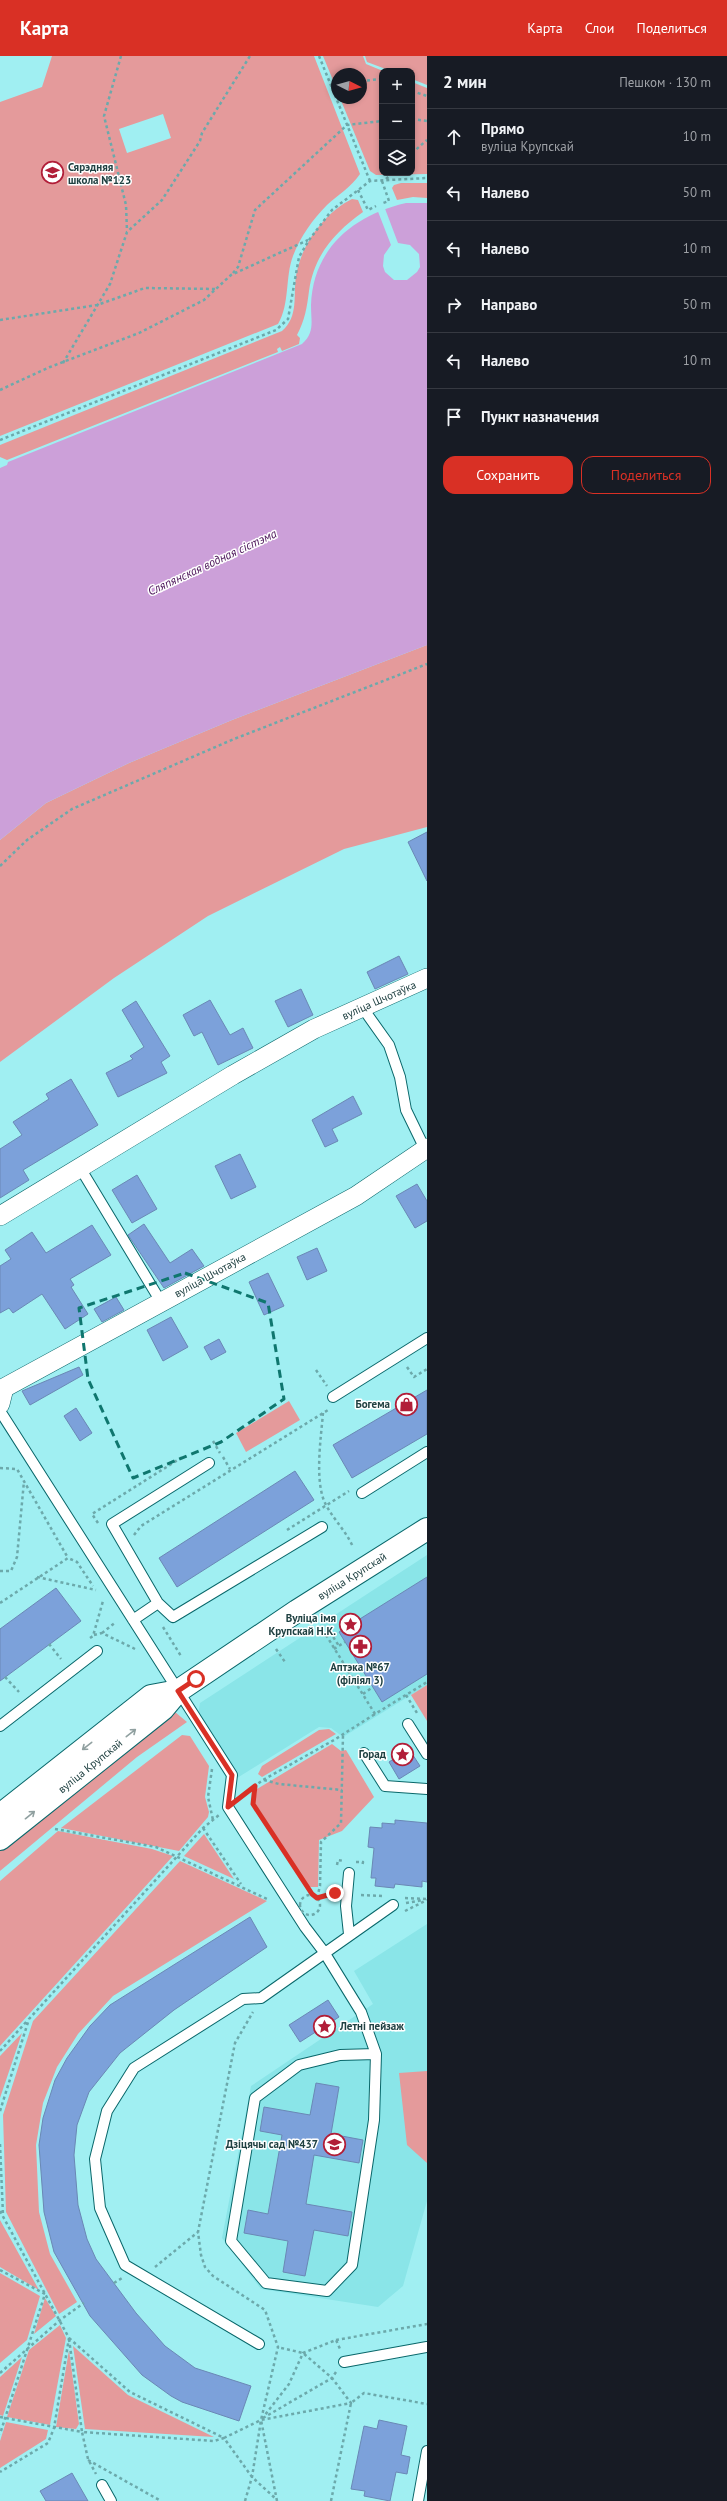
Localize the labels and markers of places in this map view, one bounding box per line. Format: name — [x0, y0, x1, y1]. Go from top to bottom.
school or university icon: Сярэдняя школа №123 — [40, 160, 66, 186]
place label: Сярэдняя школа №123 — [68, 160, 131, 187]
shop icon: Богема — [393, 1391, 419, 1417]
place label: Богема — [355, 1397, 390, 1411]
place label: Вуліца імя Крупскай Н.К. — [268, 1611, 336, 1638]
place icon: Вуліца імя Крупскай Н.К. — [338, 1611, 364, 1637]
pharmacy icon: Аптэка №67 (філіял 3) — [347, 1634, 373, 1660]
place label: Аптэка №67 (філіял 3) — [330, 1660, 390, 1687]
place icon: Горад — [389, 1741, 415, 1767]
place label: Горад — [359, 1747, 387, 1761]
place icon: Летні пейзаж — [311, 2013, 337, 2039]
place label: Летні пейзаж — [339, 2019, 404, 2033]
school or university icon: Дзіцячы сад №437 — [321, 2131, 347, 2157]
place label: Дзіцячы сад №437 — [226, 2137, 318, 2151]

